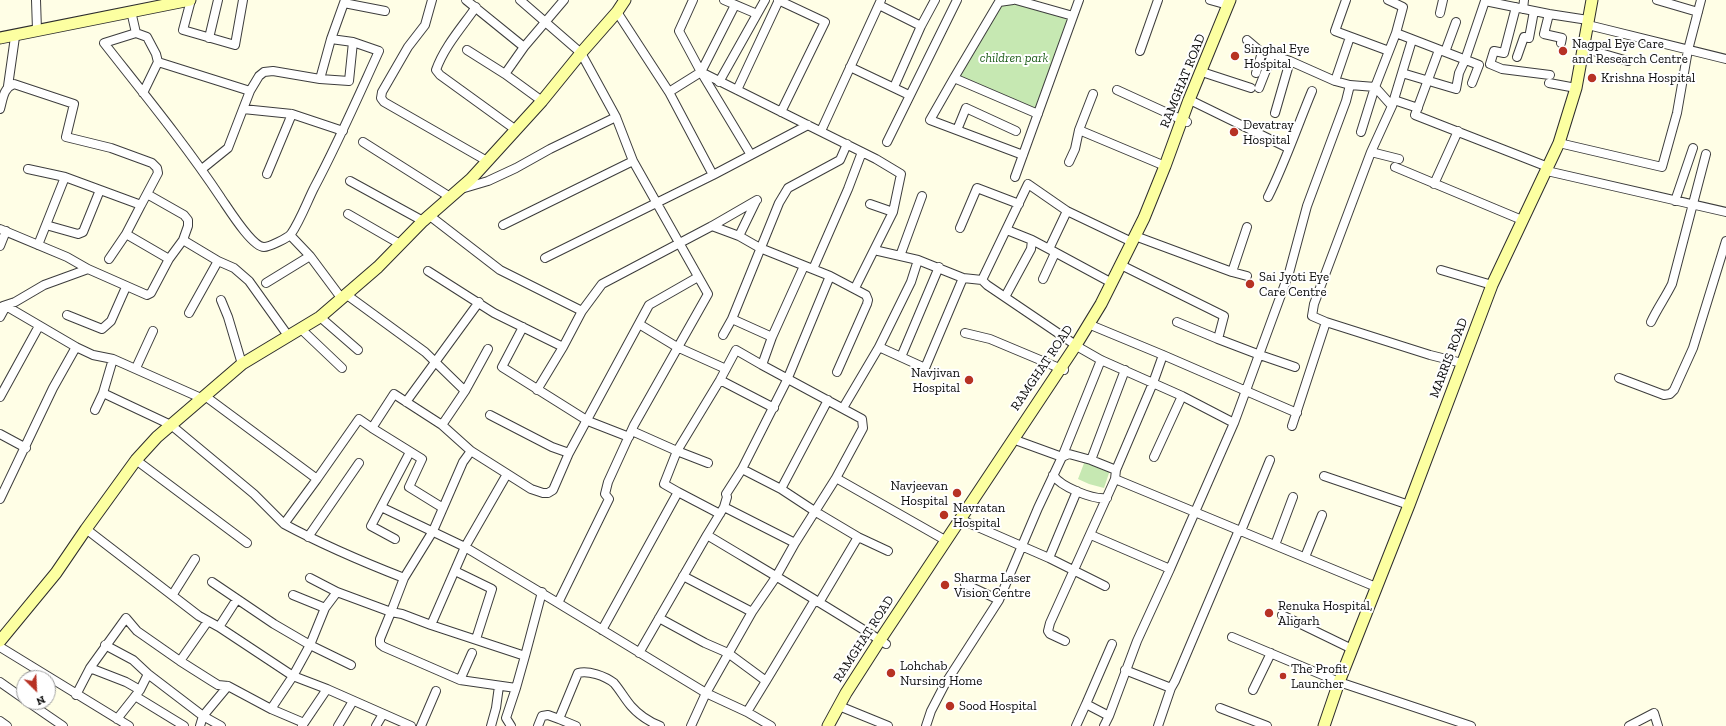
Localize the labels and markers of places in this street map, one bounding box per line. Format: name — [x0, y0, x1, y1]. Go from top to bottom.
place label: Nagpal Eye Care and Research Centre — [1572, 36, 1688, 67]
place label: Singhal Eye Hospital — [1244, 41, 1309, 72]
marker: Nagpal Eye Care and Research Centre — [1557, 45, 1569, 57]
marker: Singhal Eye Hospital — [1229, 50, 1241, 62]
place label: Krishna Hospital — [1601, 70, 1695, 86]
marker: Krishna Hospital — [1586, 72, 1598, 84]
place label: Devatray Hospital — [1243, 117, 1294, 148]
marker: Devatray Hospital — [1228, 126, 1240, 138]
place label: Sai Jyoti Eye Care Centre — [1259, 269, 1329, 300]
marker: Sai Jyoti Eye Care Centre — [1244, 278, 1256, 290]
place label: Navjivan Hospital — [911, 365, 960, 396]
marker: Navjivan Hospital — [963, 374, 975, 386]
place label: Navjeevan Hospital — [890, 478, 948, 509]
marker: Navjeevan Hospital — [951, 487, 963, 499]
place label: Navratan Hospital — [953, 500, 1005, 531]
marker: Navratan Hospital — [938, 509, 950, 521]
place label: Sharma Laser Vision Centre — [954, 570, 1031, 601]
marker: Sharma Laser Vision Centre — [939, 579, 951, 591]
place label: Renuka Hospital, Aligarh — [1278, 598, 1373, 629]
marker: Renuka Hospital, Aligarh — [1263, 607, 1275, 619]
place label: Lohchab Nursing Home — [900, 658, 982, 689]
place label: The Profit Launcher — [1291, 661, 1347, 692]
marker: Lohchab Nursing Home — [885, 667, 897, 679]
marker: The Profit Launcher — [1278, 671, 1288, 681]
place label: Sood Hospital — [959, 698, 1037, 714]
marker: Sood Hospital — [944, 700, 956, 712]

